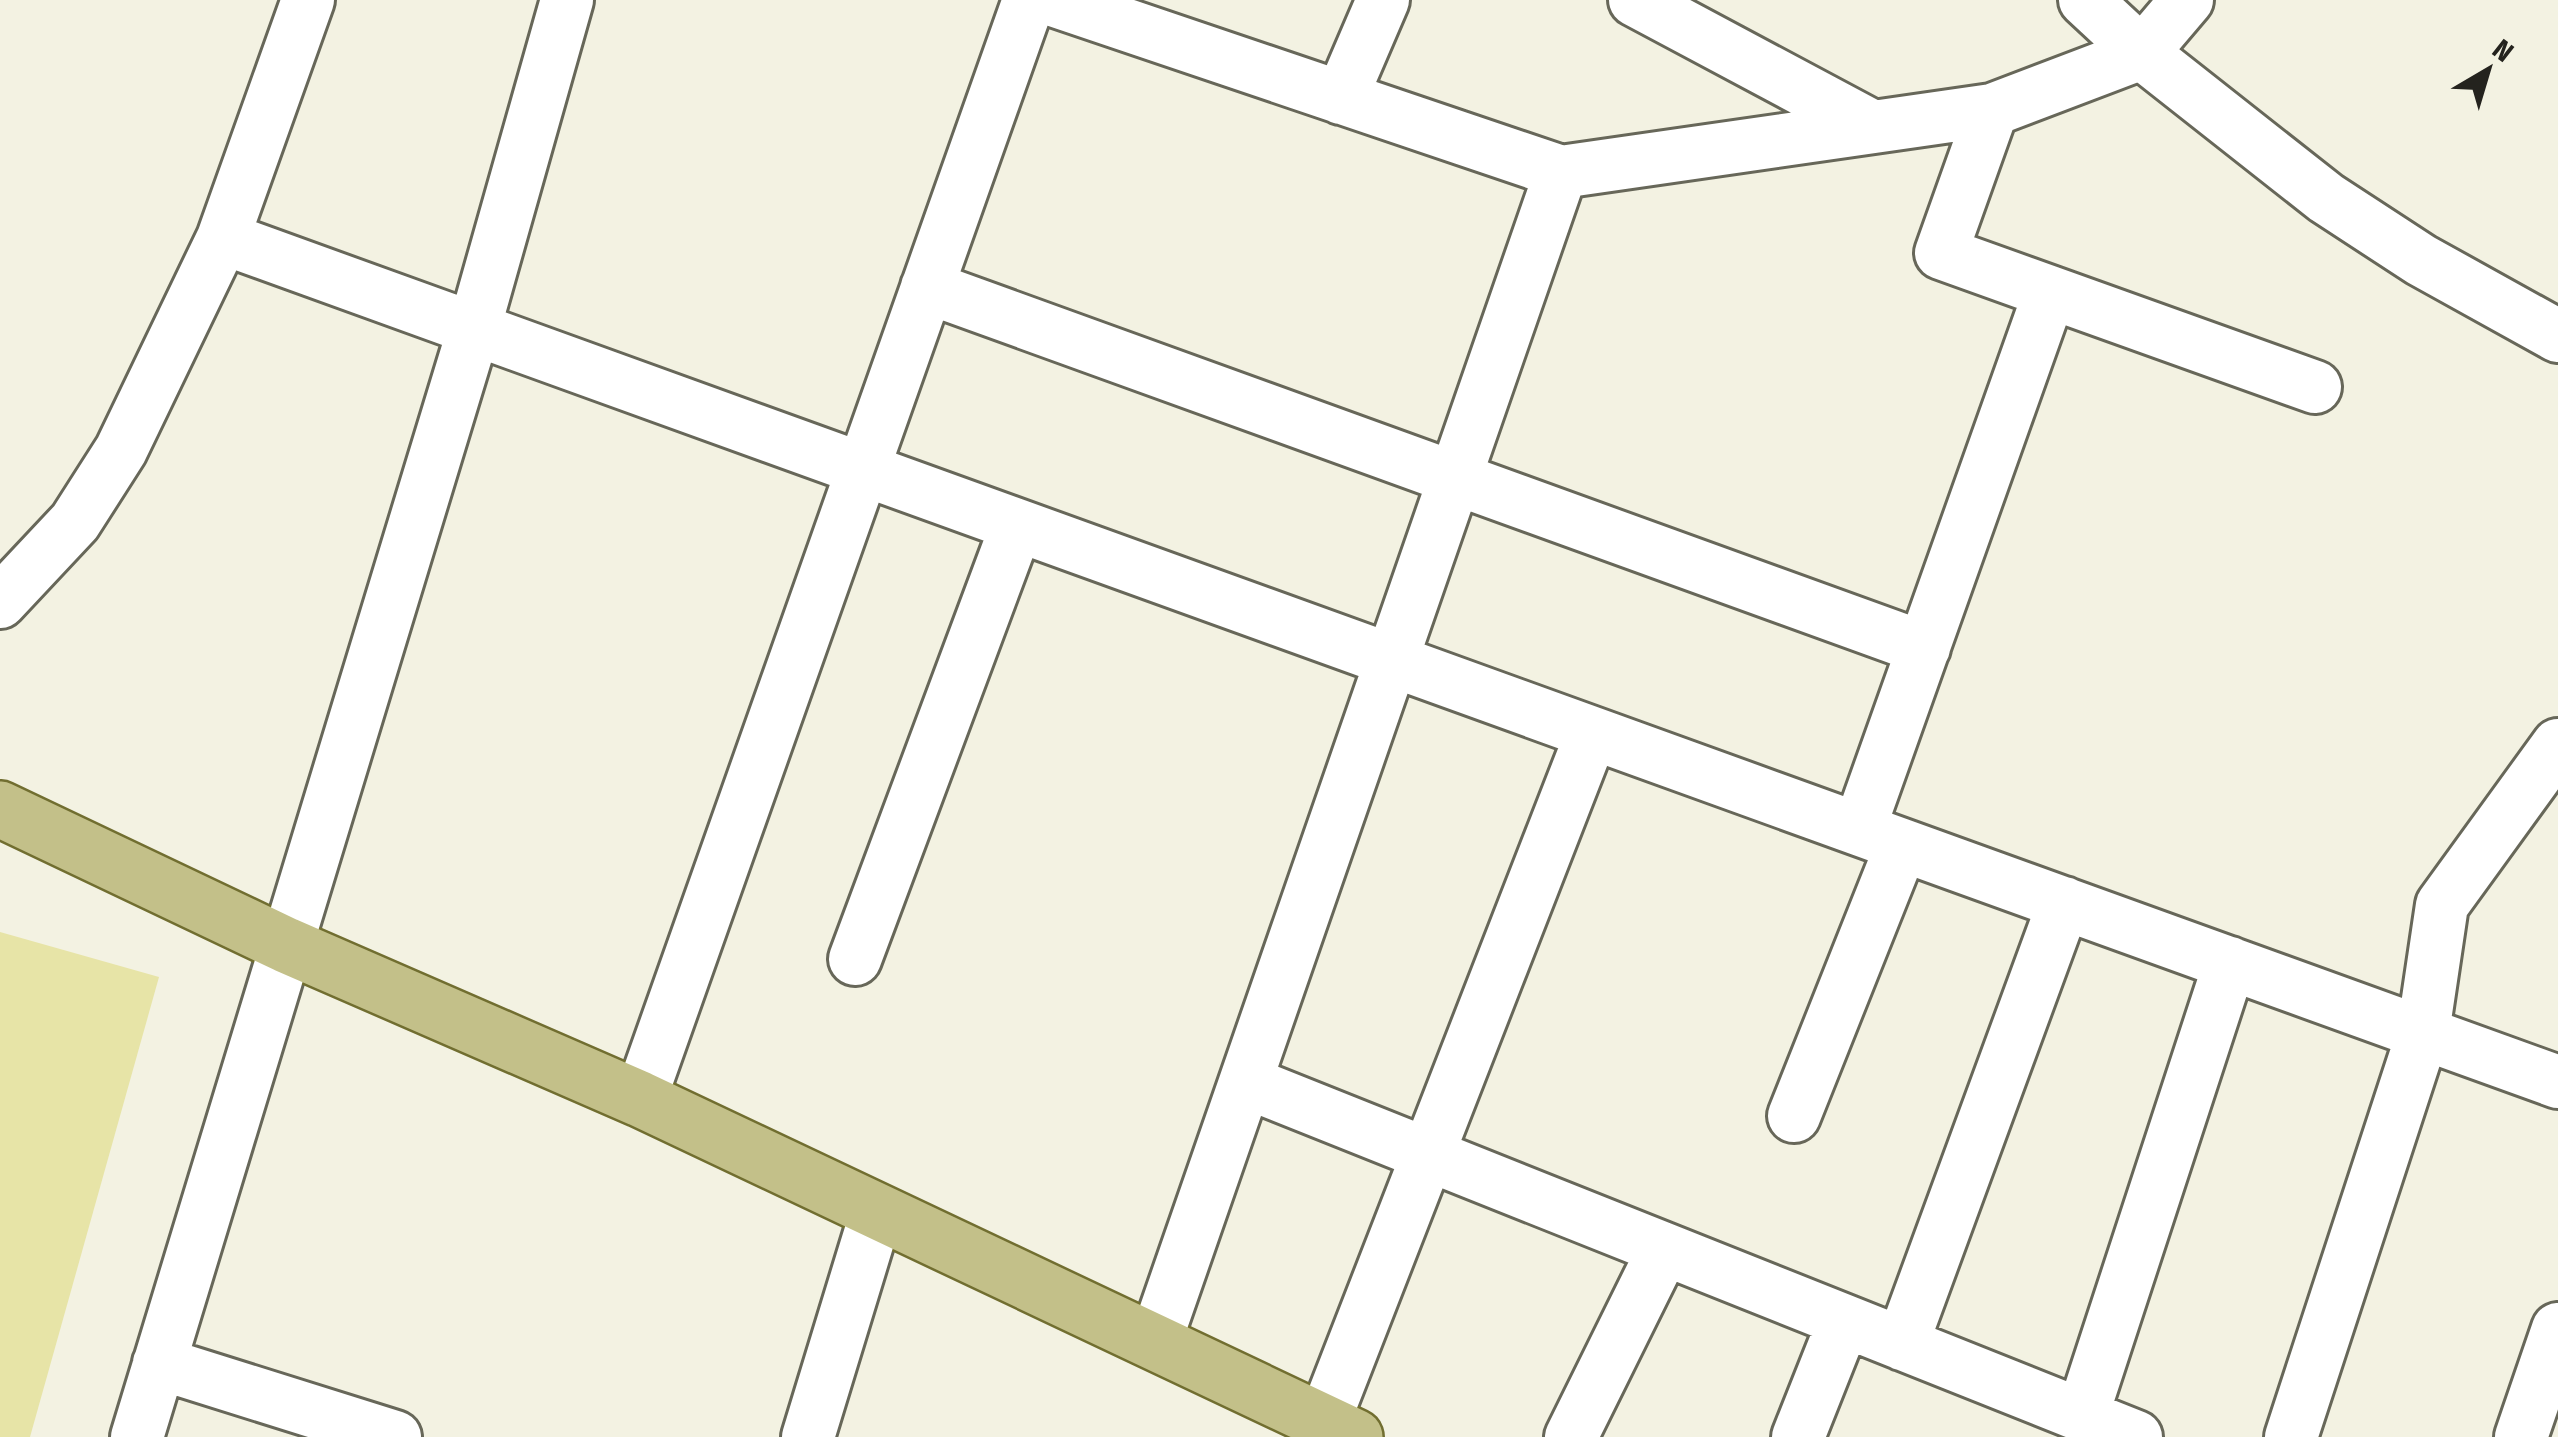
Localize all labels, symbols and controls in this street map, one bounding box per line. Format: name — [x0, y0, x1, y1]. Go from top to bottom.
north arrow — [2438, 20, 2538, 120]
text: N — [2486, 33, 2520, 69]

